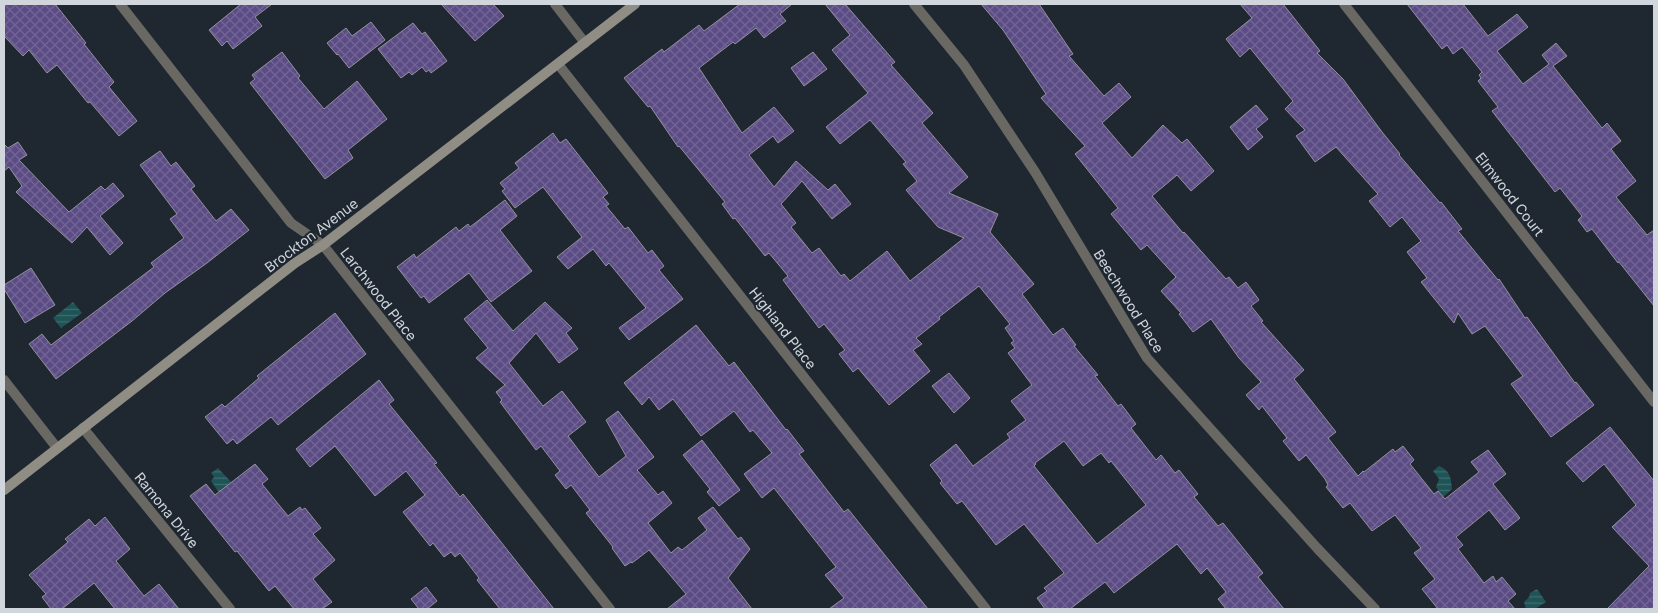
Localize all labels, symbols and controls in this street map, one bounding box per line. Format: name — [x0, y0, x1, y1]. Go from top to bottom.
street label: Elmwood Court — [1472, 149, 1548, 240]
street label: Brockton Avenue — [261, 194, 361, 276]
street label: Larchwood Place — [337, 244, 421, 344]
street label: Beechwood Place — [1090, 246, 1168, 356]
street label: Highland Place — [746, 284, 820, 372]
street label: Ramona Drive — [131, 469, 203, 551]

